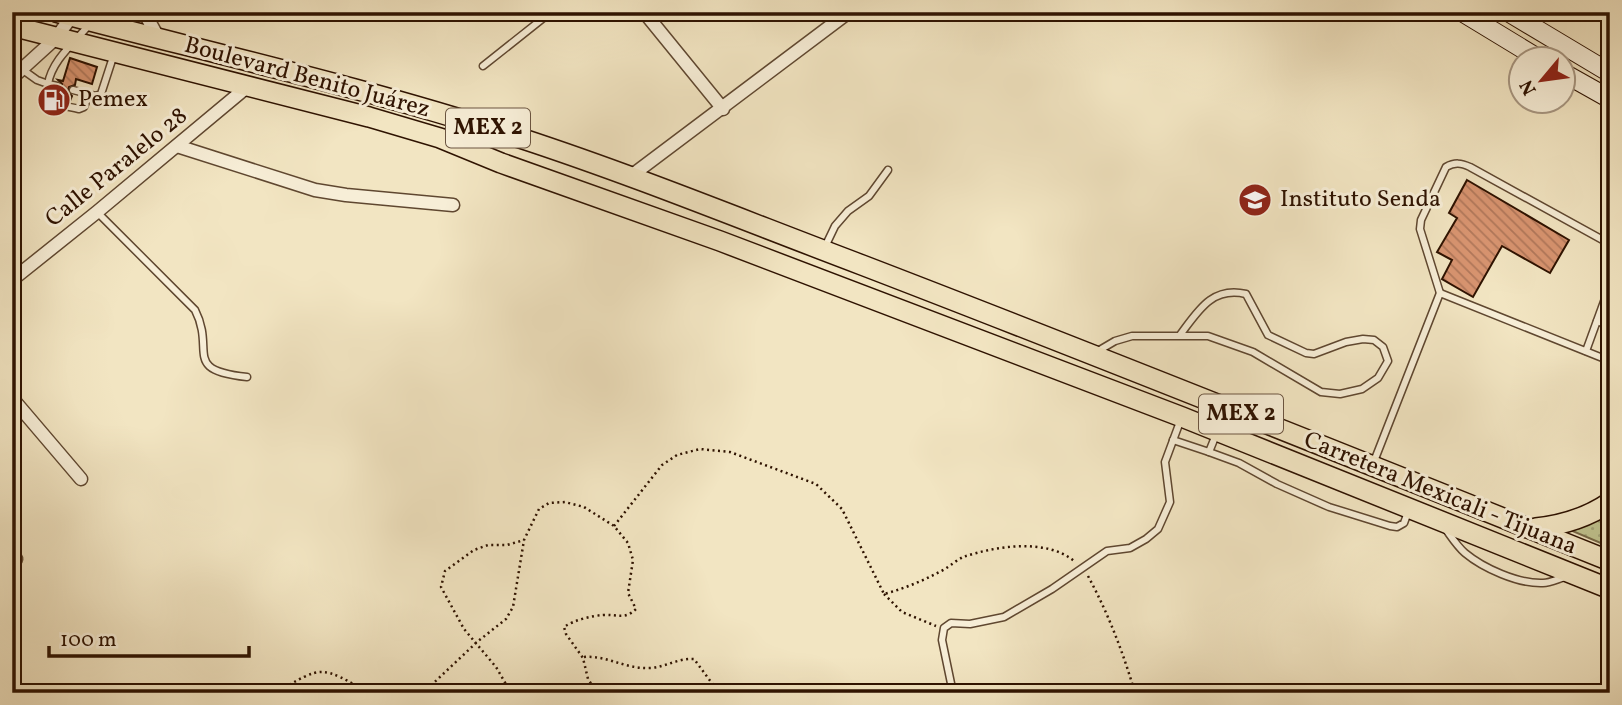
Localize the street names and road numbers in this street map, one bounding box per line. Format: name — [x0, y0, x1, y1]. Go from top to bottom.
street label: Boulevard Benito Juárez — [180, 29, 434, 127]
street label: Calle Paralelo 28 — [39, 100, 195, 236]
road number: MEX 2 — [446, 108, 530, 148]
road number: MEX 2 — [1199, 394, 1283, 434]
street label: Carretera Mexicali - Tijuana — [1298, 424, 1582, 564]

